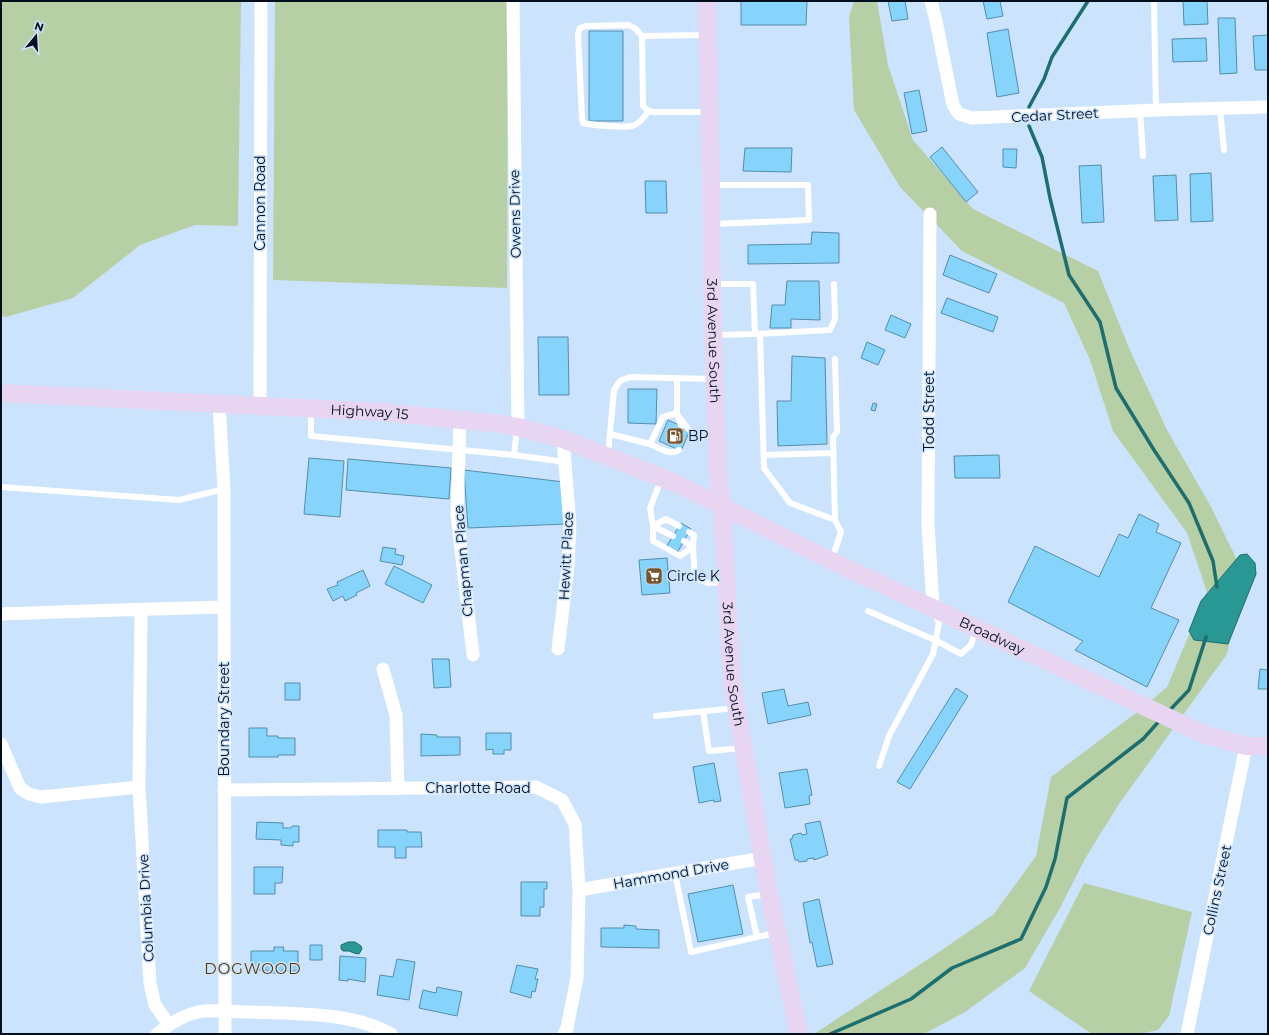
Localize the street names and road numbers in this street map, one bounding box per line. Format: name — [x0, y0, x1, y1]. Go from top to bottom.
street label: Cedar Street — [1011, 104, 1099, 126]
street label: Cannon Road — [251, 155, 269, 251]
street label: Owens Drive — [505, 169, 525, 259]
street label: 3rd Avenue South — [703, 278, 724, 404]
street label: Todd Street — [920, 370, 938, 452]
street label: Highway 15 — [330, 400, 410, 424]
street label: Chapman Place — [449, 505, 477, 617]
street label: Hewitt Place — [555, 511, 577, 601]
street label: 3rd Avenue South — [718, 601, 749, 728]
street label: Broadway — [956, 613, 1028, 659]
street label: Boundary Street — [215, 661, 233, 777]
street label: Charlotte Road — [425, 779, 531, 797]
street label: Collins Street — [1199, 843, 1235, 937]
street label: Columbia Drive — [134, 853, 158, 963]
street label: Hammond Drive — [612, 855, 730, 893]

